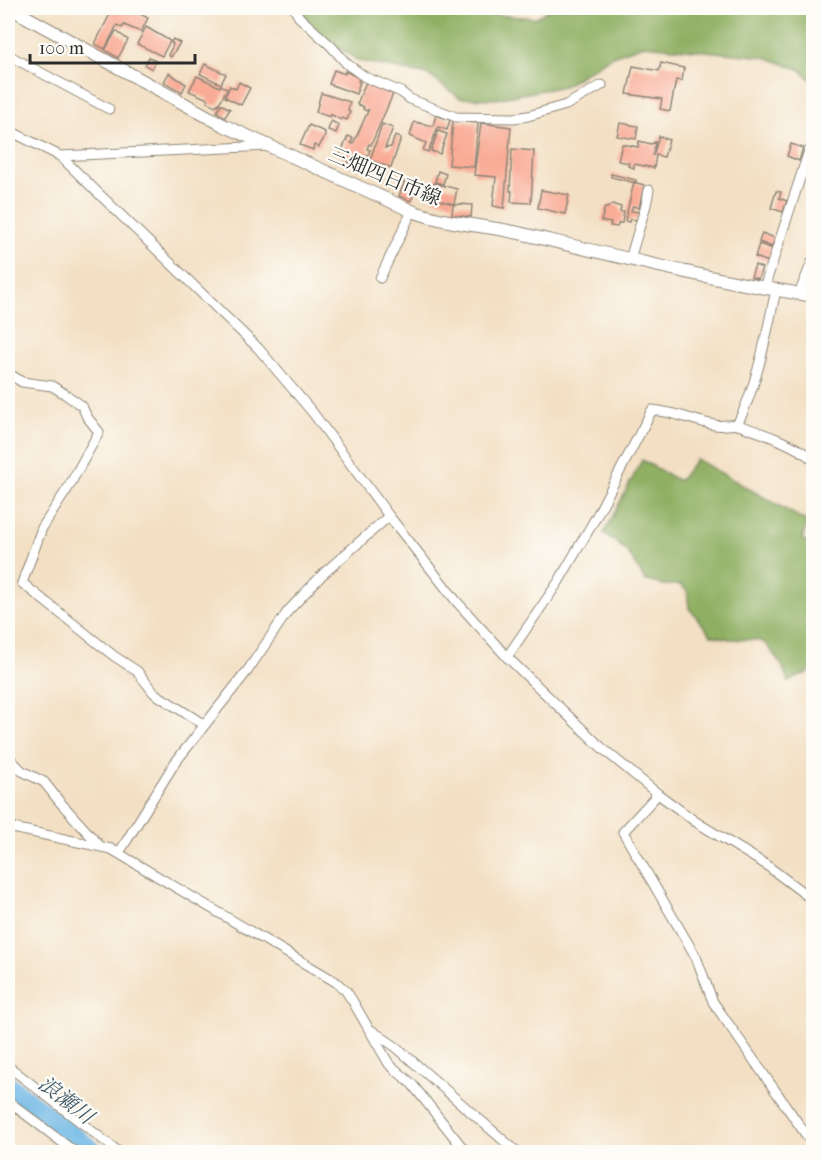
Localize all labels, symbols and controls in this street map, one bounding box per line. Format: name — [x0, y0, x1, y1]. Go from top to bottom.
scale bar — [30, 27, 195, 65]
text: 100 m — [39, 38, 84, 59]
street label: 三畑四日市線 — [325, 142, 445, 210]
water label: 浪瀬川 — [34, 1071, 100, 1130]

